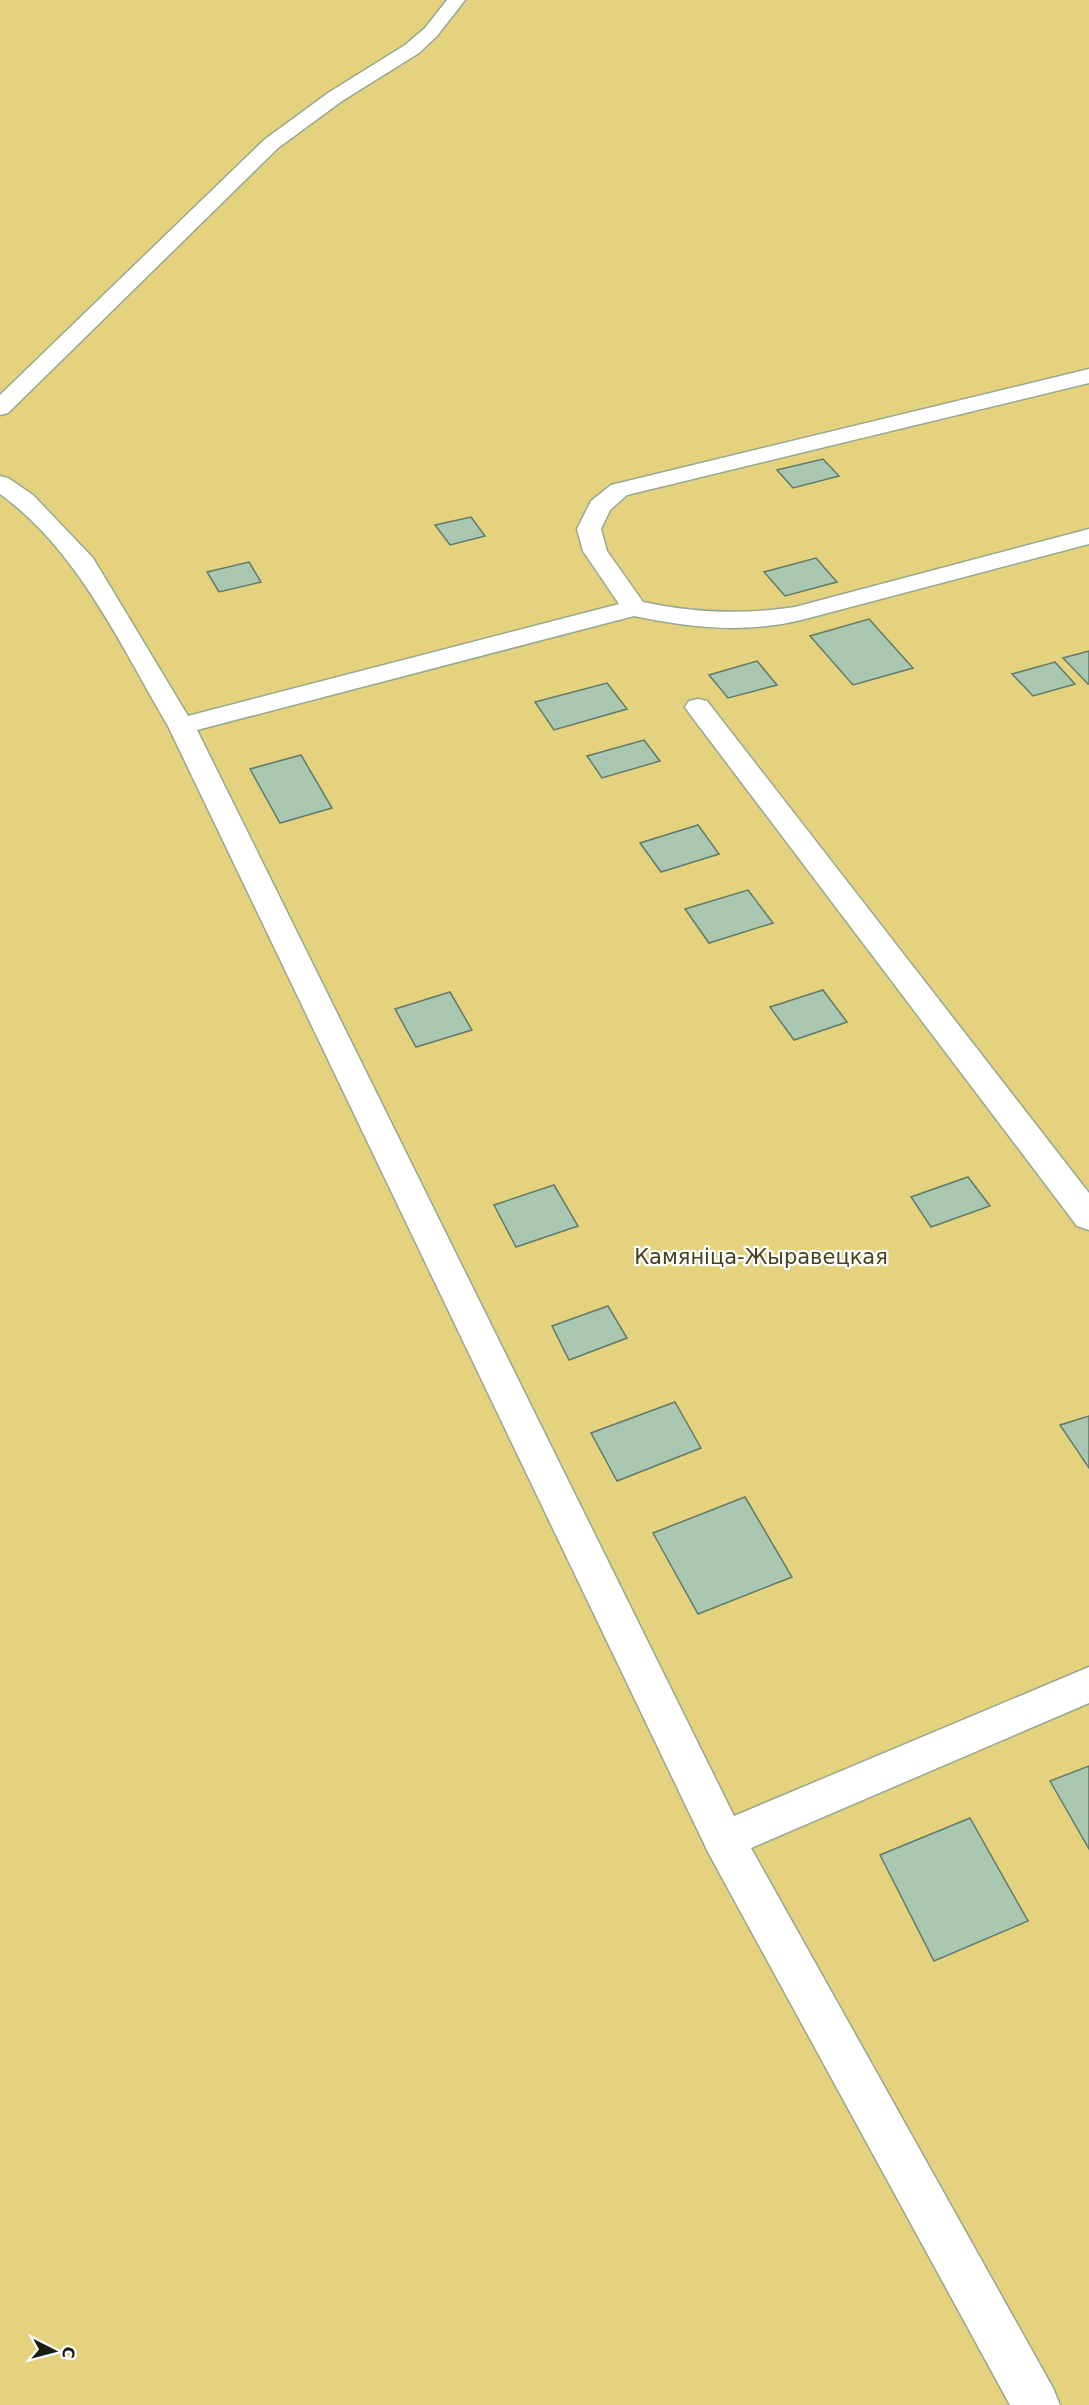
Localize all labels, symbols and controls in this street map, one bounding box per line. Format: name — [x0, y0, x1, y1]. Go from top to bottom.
park label: Камяніца-Жыравецкая — [634, 1245, 888, 1269]
north arrow — [24, 2321, 84, 2381]
text: С — [58, 2346, 78, 2359]

